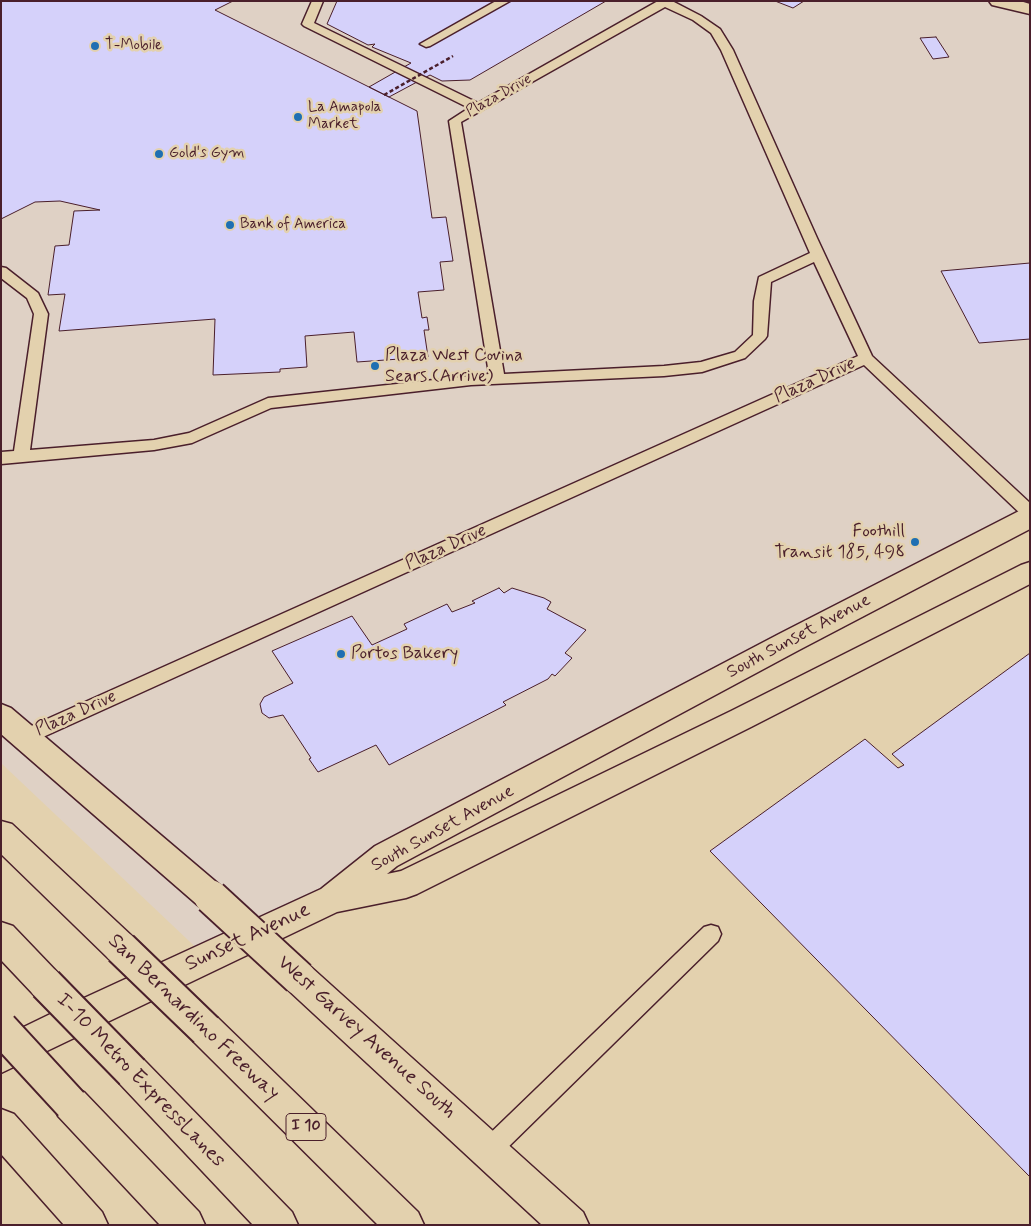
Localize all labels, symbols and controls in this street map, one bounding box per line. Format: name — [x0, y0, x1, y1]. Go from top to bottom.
place label: T-Mobile — [105, 37, 162, 55]
marker: T-Mobile — [89, 40, 101, 52]
street label: Plaza Drive — [463, 71, 535, 121]
place label: La Amapola Market — [308, 99, 381, 134]
marker: La Amapola Market — [292, 111, 304, 123]
place label: Gold's Gym — [169, 145, 245, 163]
marker: Gold's Gym — [153, 148, 165, 160]
place label: Bank of America — [240, 216, 346, 234]
marker: Bank of America — [224, 219, 236, 231]
place label: Plaza West Covina Sears (Arrive) — [385, 345, 523, 388]
street label: Plaza Drive — [771, 353, 859, 409]
marker: Plaza West Covina Sears (Arrive) — [369, 360, 381, 372]
street label: Plaza Drive — [402, 520, 490, 576]
place label: Foothill Transit 185, 498 — [774, 521, 905, 564]
marker: Foothill Transit 185, 498 — [909, 536, 921, 548]
street label: South Sunset Avenue — [723, 590, 875, 684]
place label: Portos Bakery — [351, 643, 458, 665]
marker: Portos Bakery — [335, 648, 347, 660]
street label: Plaza Drive — [32, 686, 120, 742]
street label: South Sunset Avenue — [368, 781, 518, 877]
street label: Sunset Avenue — [182, 898, 314, 978]
street label: San Bernardino Freeway — [102, 929, 284, 1107]
street label: West Garvey Avenue South — [271, 951, 461, 1125]
street label: I-10 Metro ExpressLanes — [50, 988, 230, 1174]
road number: I 10 — [286, 1114, 326, 1140]

